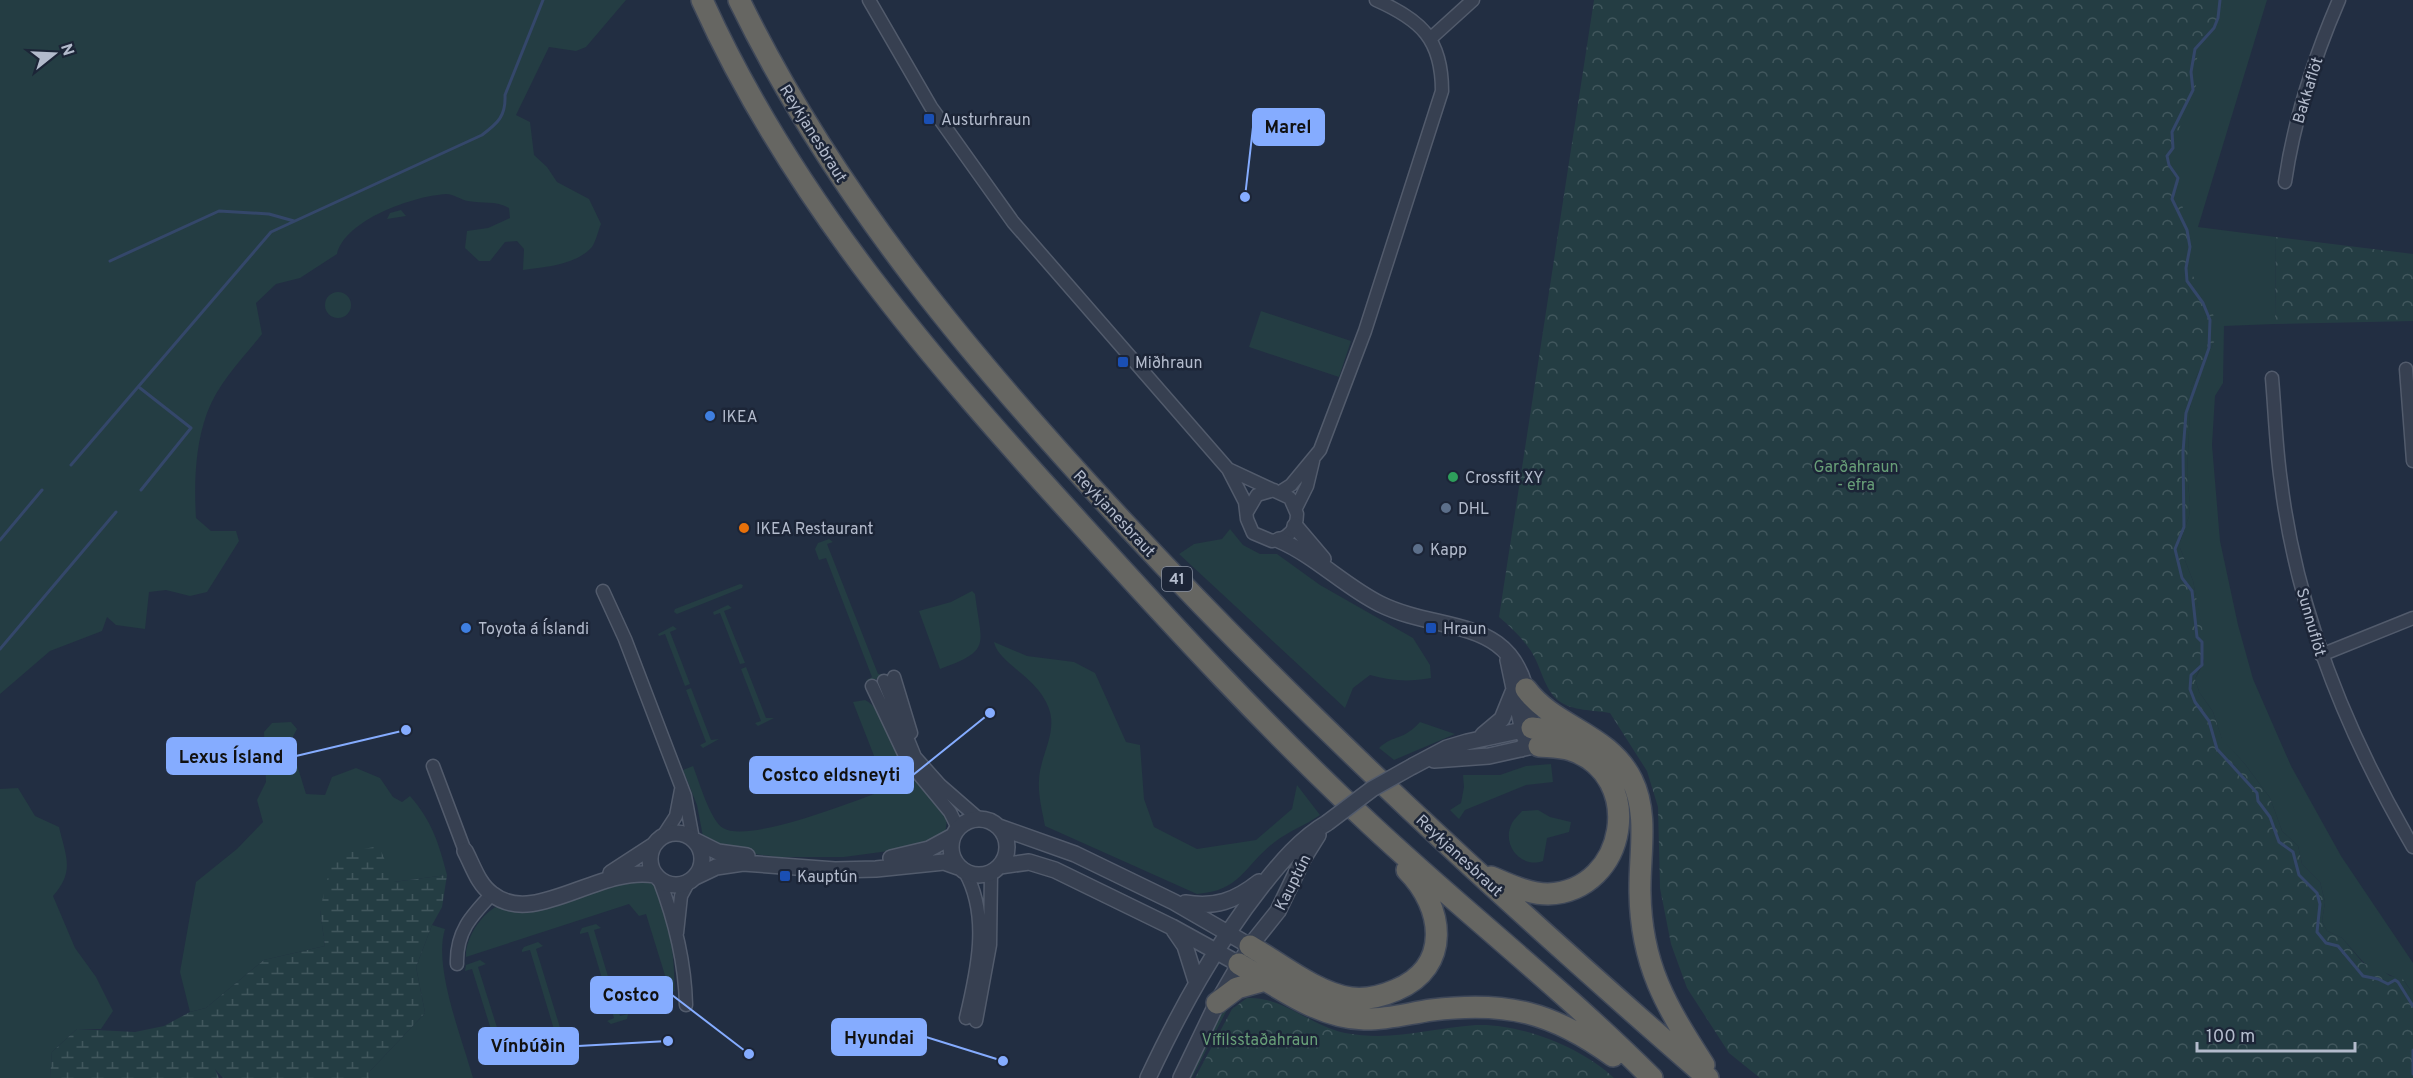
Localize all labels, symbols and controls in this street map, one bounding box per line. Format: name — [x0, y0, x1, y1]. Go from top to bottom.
north arrow — [24, 24, 84, 84]
text: N — [55, 41, 78, 59]
street label: Bakkaflöt — [2289, 55, 2328, 126]
street label: Reykjanesbraut — [774, 81, 850, 187]
callout: Marel — [1253, 109, 1324, 145]
place label: Austurhraun — [941, 111, 1031, 131]
marker: Austurhraun — [922, 112, 936, 126]
text: Marel — [1264, 117, 1312, 140]
place label: Miðhraun — [1135, 354, 1203, 374]
marker: Miðhraun — [1116, 355, 1130, 369]
place label: IKEA — [722, 408, 758, 428]
marker: IKEA — [703, 409, 717, 423]
park label: Garðahraun - efra — [1813, 458, 1899, 496]
street label: Reykjanesbraut — [1068, 467, 1159, 562]
place label: Crossfit XY — [1465, 469, 1544, 489]
marker: Crossfit XY — [1446, 470, 1460, 484]
place label: DHL — [1458, 500, 1489, 520]
marker: DHL — [1439, 501, 1453, 515]
place label: IKEA Restaurant — [756, 520, 873, 540]
marker: IKEA Restaurant — [737, 521, 751, 535]
place label: Kapp — [1430, 541, 1467, 561]
marker: Kapp — [1411, 542, 1425, 556]
road number: 41 — [1162, 567, 1192, 591]
street label: Sunnuflöt — [2291, 586, 2329, 659]
place label: Toyota á Íslandi — [478, 618, 589, 640]
place label: Hraun — [1443, 620, 1487, 640]
marker: Toyota á Íslandi — [459, 621, 473, 635]
marker: Hraun — [1424, 621, 1438, 635]
callout: Lexus Ísland — [167, 738, 296, 774]
text: Lexus Ísland — [179, 745, 283, 770]
callout: Costco eldsneyti — [750, 757, 913, 793]
text: Costco eldsneyti — [762, 765, 900, 788]
street label: Reykjanesbraut — [1411, 811, 1506, 902]
street label: Kauptún — [1271, 851, 1316, 914]
place label: Kauptún — [797, 868, 857, 888]
marker: Kauptún — [778, 869, 792, 883]
callout: Costco — [591, 977, 672, 1013]
text: Costco — [603, 985, 659, 1008]
scale bar — [2197, 1015, 2354, 1053]
callout: Hyundai — [832, 1019, 926, 1055]
text: 100 m — [2206, 1026, 2255, 1049]
callout: Vínbúðin — [479, 1028, 578, 1064]
text: Hyundai — [844, 1028, 914, 1051]
park label: Vífilsstaðahraun — [1202, 1031, 1318, 1051]
text: Vínbúðin — [490, 1036, 566, 1059]

